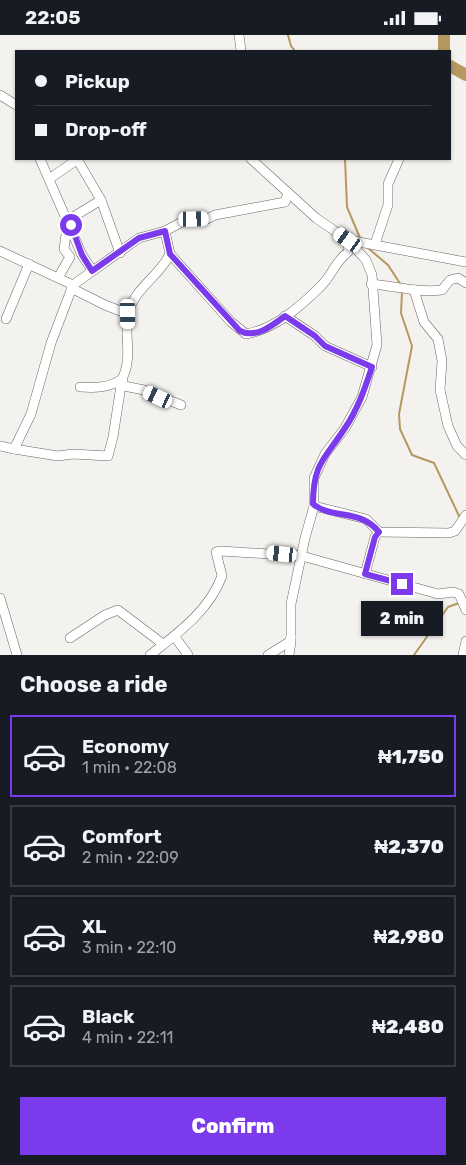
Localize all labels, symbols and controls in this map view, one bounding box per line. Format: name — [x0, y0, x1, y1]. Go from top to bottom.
text: 22:05 — [25, 6, 80, 29]
text: Pickup — [65, 70, 130, 93]
text: Drop-off — [65, 118, 147, 141]
car — [178, 211, 209, 227]
route start — [60, 214, 82, 236]
car — [331, 225, 364, 255]
car — [120, 299, 135, 329]
car — [141, 384, 174, 410]
car — [266, 545, 297, 563]
route end — [391, 573, 413, 595]
callout: 2 min — [361, 601, 443, 637]
text: 2 min — [380, 609, 424, 628]
text: Choose a ride — [20, 671, 167, 698]
icon: car — [22, 734, 67, 779]
text: Economy — [82, 735, 169, 758]
text: ₦1,750 — [378, 745, 444, 768]
text: 1 min · 22:08 — [82, 758, 177, 777]
icon: car — [22, 824, 67, 869]
text: Comfort — [82, 825, 162, 848]
text: ₦2,370 — [374, 835, 444, 858]
text: 2 min · 22:09 — [82, 848, 179, 867]
icon: car — [22, 914, 67, 959]
text: XL — [82, 915, 106, 938]
text: ₦2,980 — [374, 925, 444, 948]
text: 3 min · 22:10 — [82, 938, 176, 957]
icon: car — [22, 1004, 67, 1049]
text: Black — [82, 1005, 134, 1028]
text: ₦2,480 — [372, 1015, 444, 1038]
text: 4 min · 22:11 — [82, 1028, 173, 1047]
button: Confirm — [20, 1097, 446, 1155]

